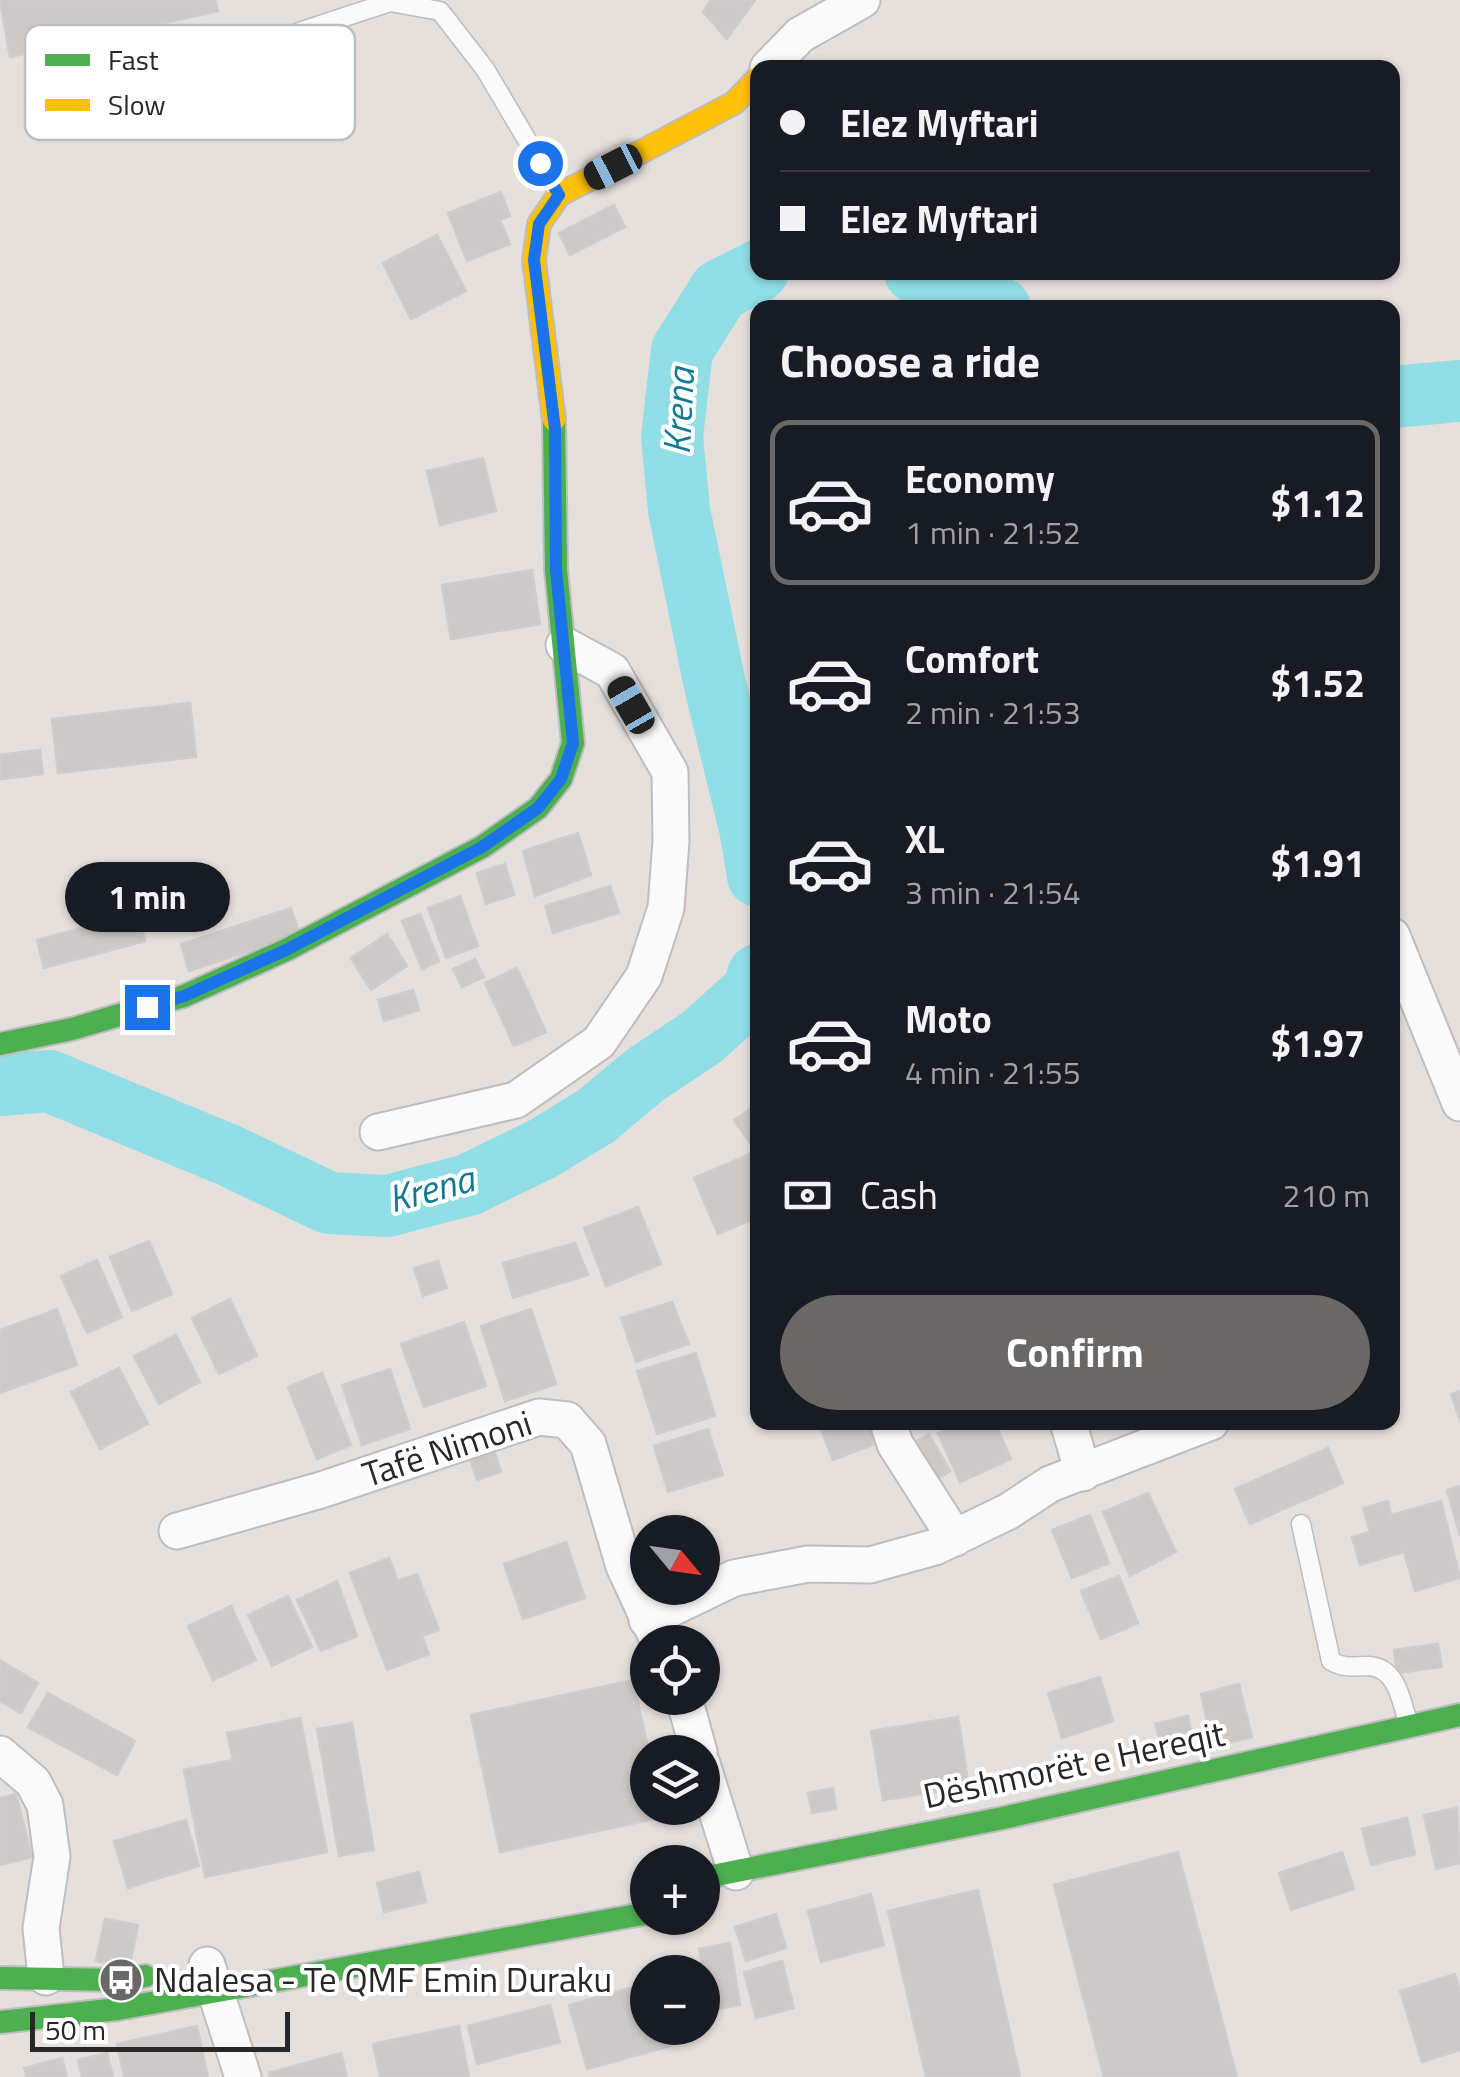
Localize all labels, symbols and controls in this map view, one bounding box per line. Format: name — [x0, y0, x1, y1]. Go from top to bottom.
legend — [25, 25, 355, 140]
text: Fast — [108, 38, 159, 81]
text: Slow — [108, 83, 166, 126]
text: Elez Myftari — [840, 94, 1039, 152]
car — [579, 140, 647, 194]
route start — [518, 141, 563, 186]
text: Elez Myftari — [840, 190, 1039, 248]
text: Choose a ride — [780, 326, 1040, 394]
water label: Krena — [647, 364, 709, 456]
text: Economy — [905, 450, 1055, 508]
icon: car — [785, 458, 875, 548]
text: $1.12 — [1270, 474, 1365, 532]
text: 1 min · 21:52 — [905, 508, 1081, 556]
text: Comfort — [905, 630, 1039, 688]
icon: car — [785, 638, 875, 728]
text: $1.52 — [1270, 654, 1365, 712]
car — [603, 672, 659, 738]
text: 2 min · 21:53 — [905, 688, 1081, 736]
text: XL — [905, 810, 945, 868]
icon: car — [785, 818, 875, 908]
text: $1.91 — [1270, 834, 1365, 892]
callout: 1 min — [64, 862, 230, 932]
text: 3 min · 21:54 — [905, 868, 1081, 916]
text: 1 min — [109, 873, 186, 921]
route end — [125, 985, 170, 1030]
text: Moto — [905, 990, 992, 1048]
icon: car — [785, 998, 875, 1088]
text: $1.97 — [1270, 1014, 1365, 1072]
text: 4 min · 21:55 — [905, 1048, 1081, 1096]
water label: Krena — [381, 1148, 482, 1227]
text: Cash — [860, 1166, 938, 1224]
icon: cash — [780, 1168, 835, 1223]
text: 210 m — [1282, 1171, 1370, 1219]
button: Confirm — [780, 1295, 1370, 1410]
street label: Tafë Nimoni — [355, 1395, 538, 1501]
north arrow — [630, 1515, 720, 1605]
map controls — [630, 1515, 720, 2045]
button: locate — [630, 1625, 720, 1715]
street label: Dëshmorët e Hereqit — [918, 1706, 1229, 1822]
button: layers — [630, 1735, 720, 1825]
button: + — [630, 1845, 720, 1935]
place label: Ndalesa - Te QMF Emin Duraku — [154, 1952, 612, 2006]
button: − — [630, 1955, 720, 2045]
bus stop icon: Ndalesa - Te QMF Emin Duraku — [98, 1957, 144, 2003]
scale bar — [30, 2007, 290, 2052]
text: 50 m — [45, 2008, 106, 2051]

